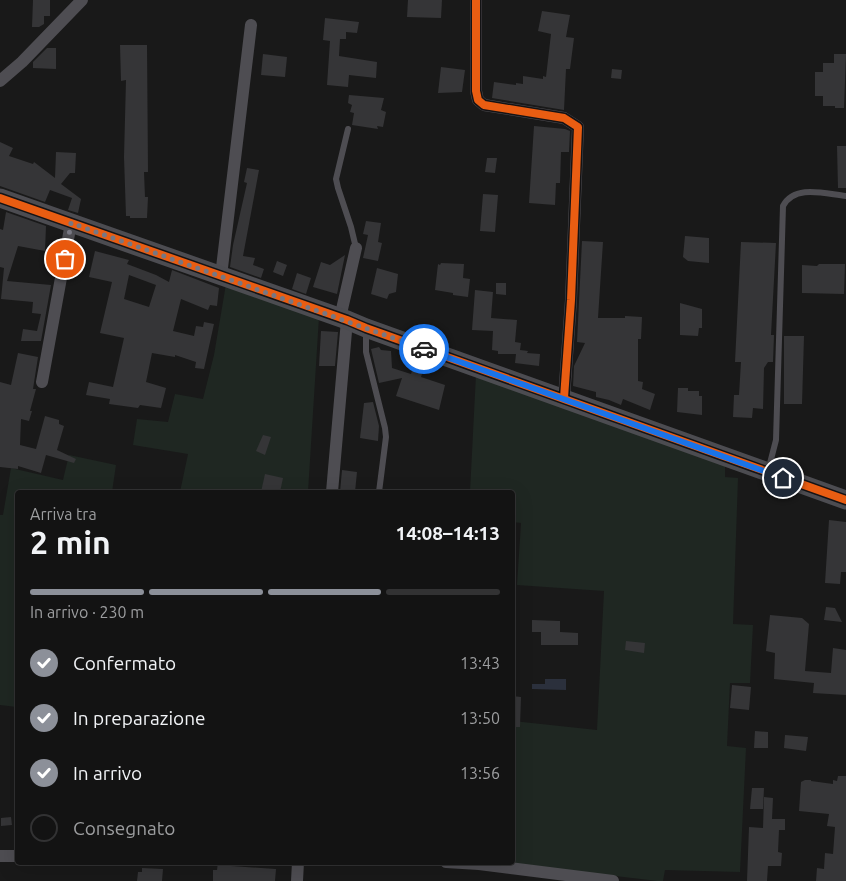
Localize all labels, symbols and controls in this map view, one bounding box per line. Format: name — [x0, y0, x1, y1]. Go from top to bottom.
pin — [44, 238, 86, 280]
icon: bag — [51, 245, 79, 273]
courier — [399, 324, 449, 374]
icon: car — [410, 335, 438, 363]
pin — [762, 457, 804, 499]
icon: home — [769, 464, 797, 492]
text: Arriva tra — [30, 505, 97, 523]
text: 14:08–14:13 — [395, 522, 500, 544]
text: 2 min — [30, 524, 111, 560]
text: In arrivo · 230 m — [30, 603, 144, 621]
icon: check — [30, 649, 58, 677]
text: Confermato — [73, 652, 176, 674]
text: 13:43 — [460, 654, 500, 672]
icon: check — [30, 704, 58, 732]
text: In preparazione — [73, 707, 206, 729]
text: 13:50 — [460, 709, 500, 727]
icon: check — [30, 759, 58, 787]
text: In arrivo — [73, 762, 142, 784]
text: 13:56 — [460, 764, 500, 782]
text: Consegnato — [73, 817, 175, 839]

